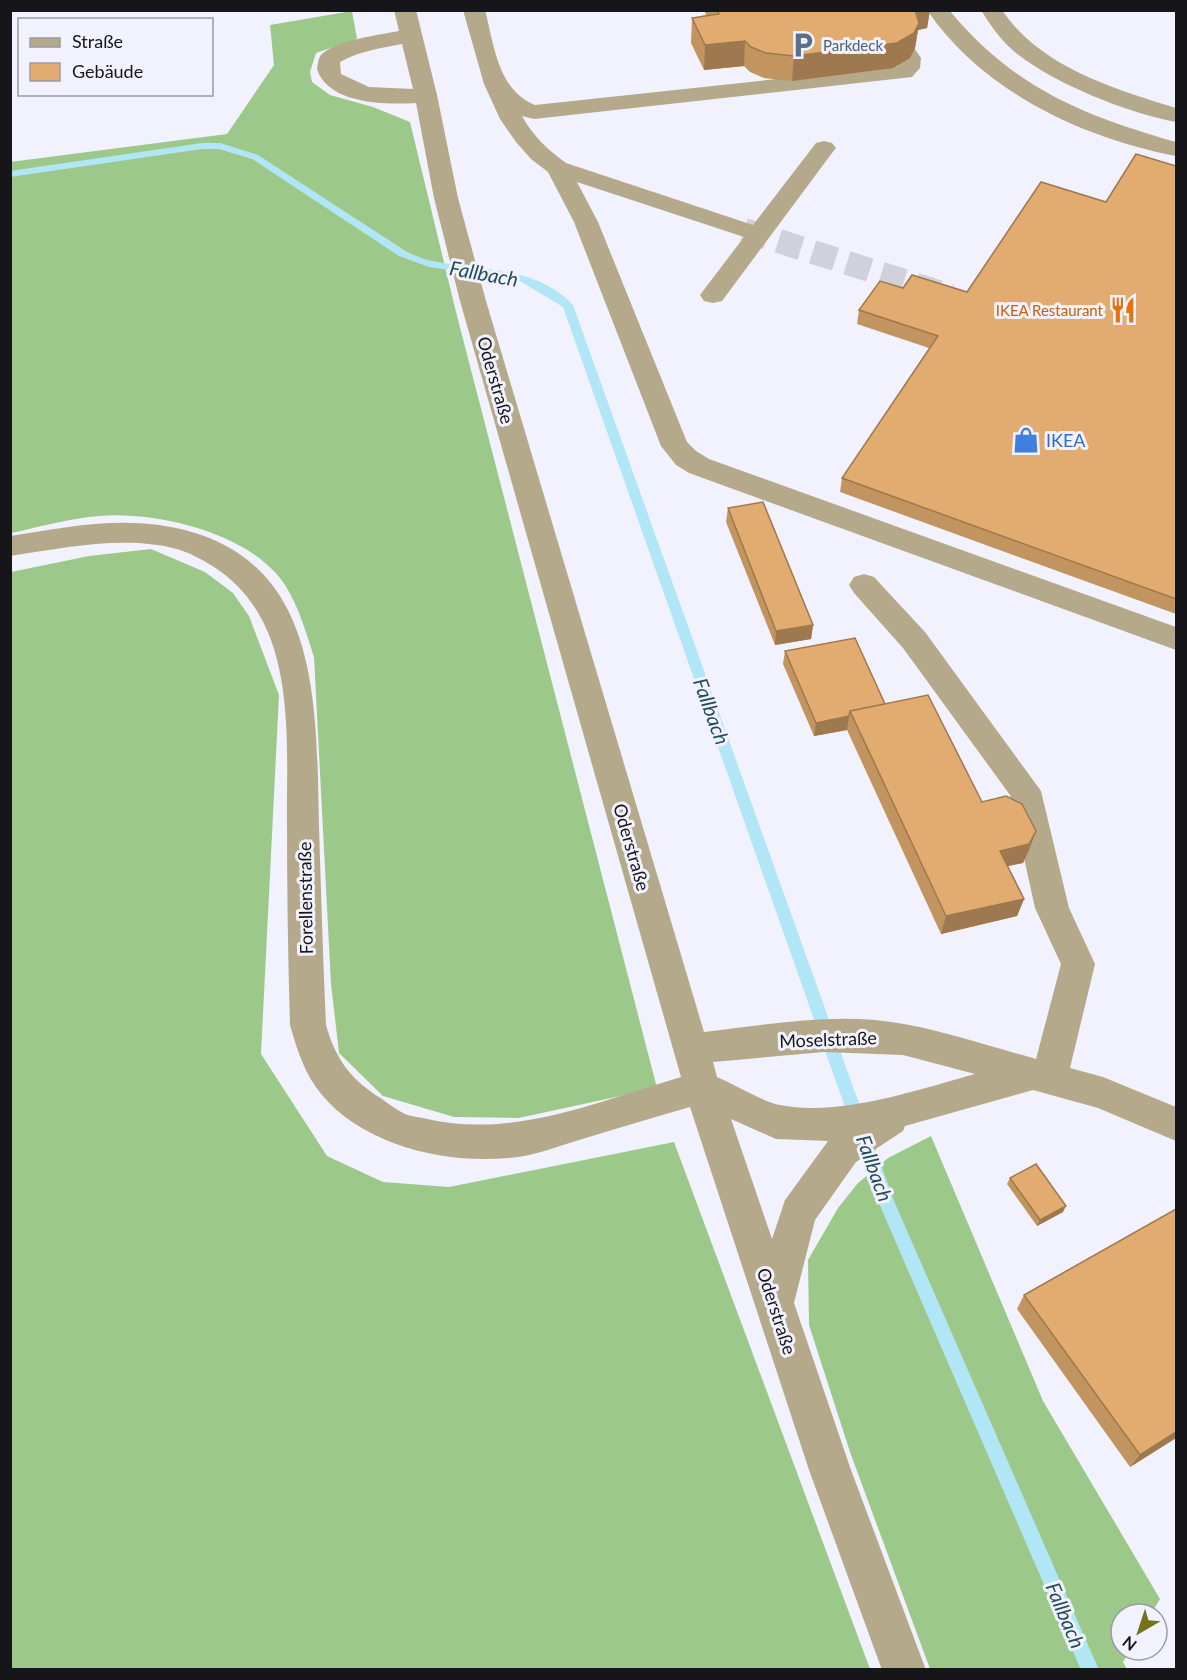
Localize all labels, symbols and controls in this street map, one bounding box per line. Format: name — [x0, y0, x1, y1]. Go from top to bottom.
legend — [18, 18, 213, 96]
text: Straße — [72, 30, 123, 52]
parking icon: Parkdeck — [788, 30, 818, 60]
place label: Parkdeck — [823, 36, 883, 54]
text: Gebäude — [72, 60, 143, 82]
water label: Fallbach — [448, 255, 520, 291]
restaurant icon: IKEA Restaurant — [1108, 295, 1138, 325]
place label: IKEA Restaurant — [996, 301, 1104, 319]
street label: Oderstraße — [473, 334, 519, 426]
shop icon: IKEA — [1011, 425, 1041, 455]
place label: IKEA — [1046, 429, 1086, 451]
water label: Fallbach — [689, 674, 735, 748]
street label: Oderstraße — [609, 801, 655, 893]
street label: Forellenstraße — [293, 841, 317, 955]
street label: Moselstraße — [779, 1026, 877, 1052]
water label: Fallbach — [852, 1131, 898, 1205]
street label: Oderstraße — [753, 1265, 801, 1357]
water label: Fallbach — [1041, 1578, 1091, 1652]
north arrow — [1109, 1602, 1169, 1662]
text: N — [1118, 1633, 1140, 1655]

